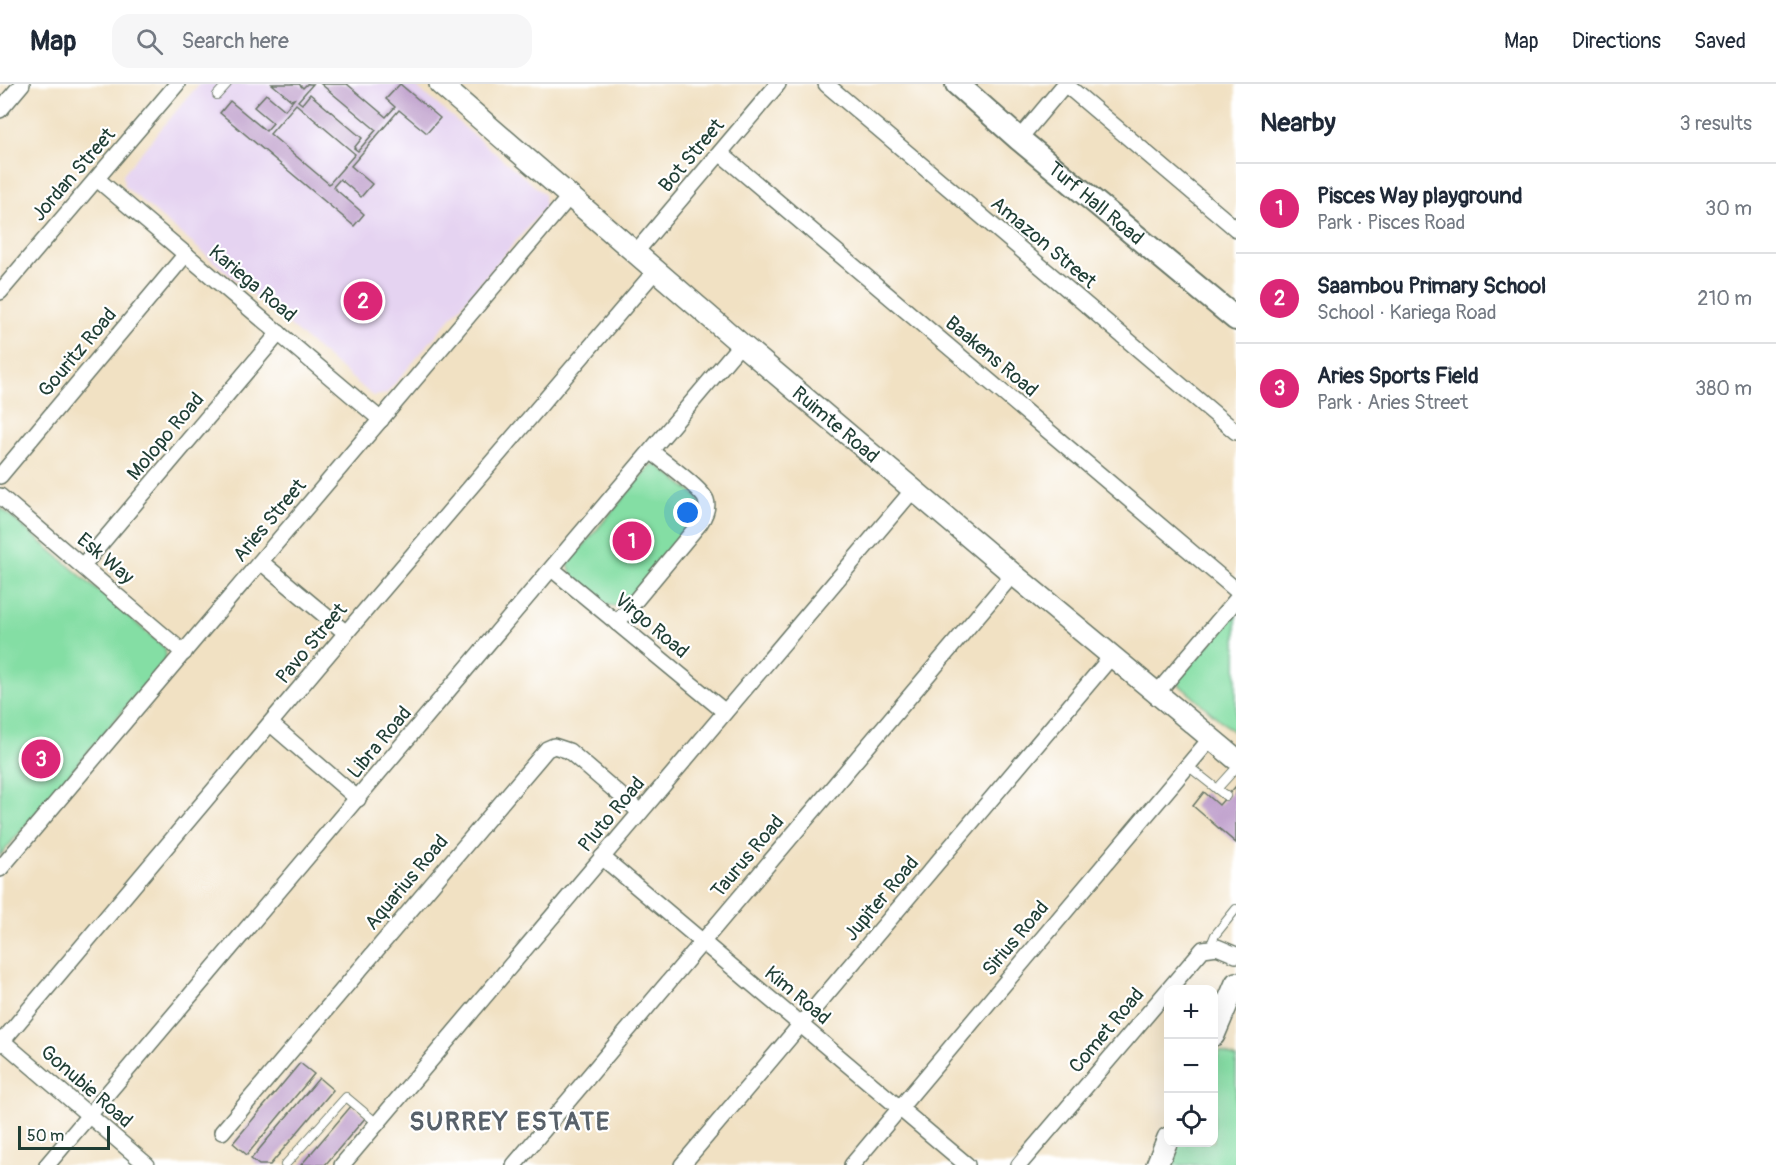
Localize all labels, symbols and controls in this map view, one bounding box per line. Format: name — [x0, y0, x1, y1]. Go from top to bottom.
search box — [112, 14, 532, 68]
text: Map — [30, 24, 76, 59]
icon: search — [133, 25, 166, 58]
text: Search here — [181, 27, 289, 55]
text: Map — [1504, 28, 1539, 55]
text: Directions — [1572, 28, 1661, 55]
text: Saved — [1694, 28, 1746, 55]
text: Nearby — [1260, 107, 1336, 139]
text: 3 results — [1680, 111, 1752, 136]
street label: Bot Street — [653, 113, 730, 197]
street label: Jordan Street — [26, 122, 121, 226]
street label: Turf Hall Road — [1043, 156, 1149, 250]
text: Pisces Way playground — [1317, 182, 1523, 210]
street label: Amazon Street — [986, 191, 1102, 295]
text: 1 — [1276, 196, 1283, 221]
text: 30 m — [1705, 196, 1752, 221]
text: Park · Pisces Road — [1317, 210, 1465, 235]
street label: Kariega Road — [204, 239, 302, 327]
text: Saambou Primary School — [1317, 272, 1546, 300]
pin: 2 — [344, 278, 382, 324]
text: 2 — [1274, 286, 1285, 311]
text: 210 m — [1697, 286, 1752, 311]
text: School · Kariega Road — [1317, 300, 1497, 325]
street label: Gouritz Road — [33, 303, 122, 402]
street label: Baakens Road — [940, 310, 1043, 402]
text: Aries Sports Field — [1317, 362, 1479, 390]
text: 3 — [1274, 376, 1285, 401]
text: 380 m — [1695, 376, 1752, 401]
street label: Ruimte Road — [787, 381, 884, 468]
street label: Molopo Road — [121, 387, 209, 485]
text: Park · Aries Street — [1317, 390, 1468, 415]
street label: Aries Street — [227, 473, 312, 567]
your location — [673, 498, 702, 527]
pin: 1 — [612, 518, 652, 564]
street label: Esk Way — [72, 527, 140, 590]
street label: Virgo Road — [609, 587, 694, 664]
street label: Pavo Street — [270, 597, 353, 689]
street label: Libra Road — [342, 701, 417, 784]
pin: 3 — [22, 736, 60, 782]
street label: Pluto Road — [573, 772, 650, 857]
street label: Taurus Road — [705, 810, 789, 903]
street label: Aquarius Road — [359, 829, 454, 935]
street label: Jupiter Road — [839, 851, 924, 946]
street label: Sirius Road — [977, 896, 1054, 981]
street label: Kim Road — [760, 961, 836, 1030]
street label: Comet Road — [1063, 982, 1149, 1078]
map controls — [1164, 985, 1218, 1147]
button: + — [1164, 985, 1218, 1039]
street label: Gonubie Road — [35, 1039, 138, 1133]
button: − — [1164, 1039, 1218, 1093]
button: locate — [1164, 1093, 1218, 1147]
district label: SURREY ESTATE — [409, 1106, 611, 1138]
scale bar — [18, 1123, 110, 1150]
text: 50 m — [27, 1126, 64, 1146]

